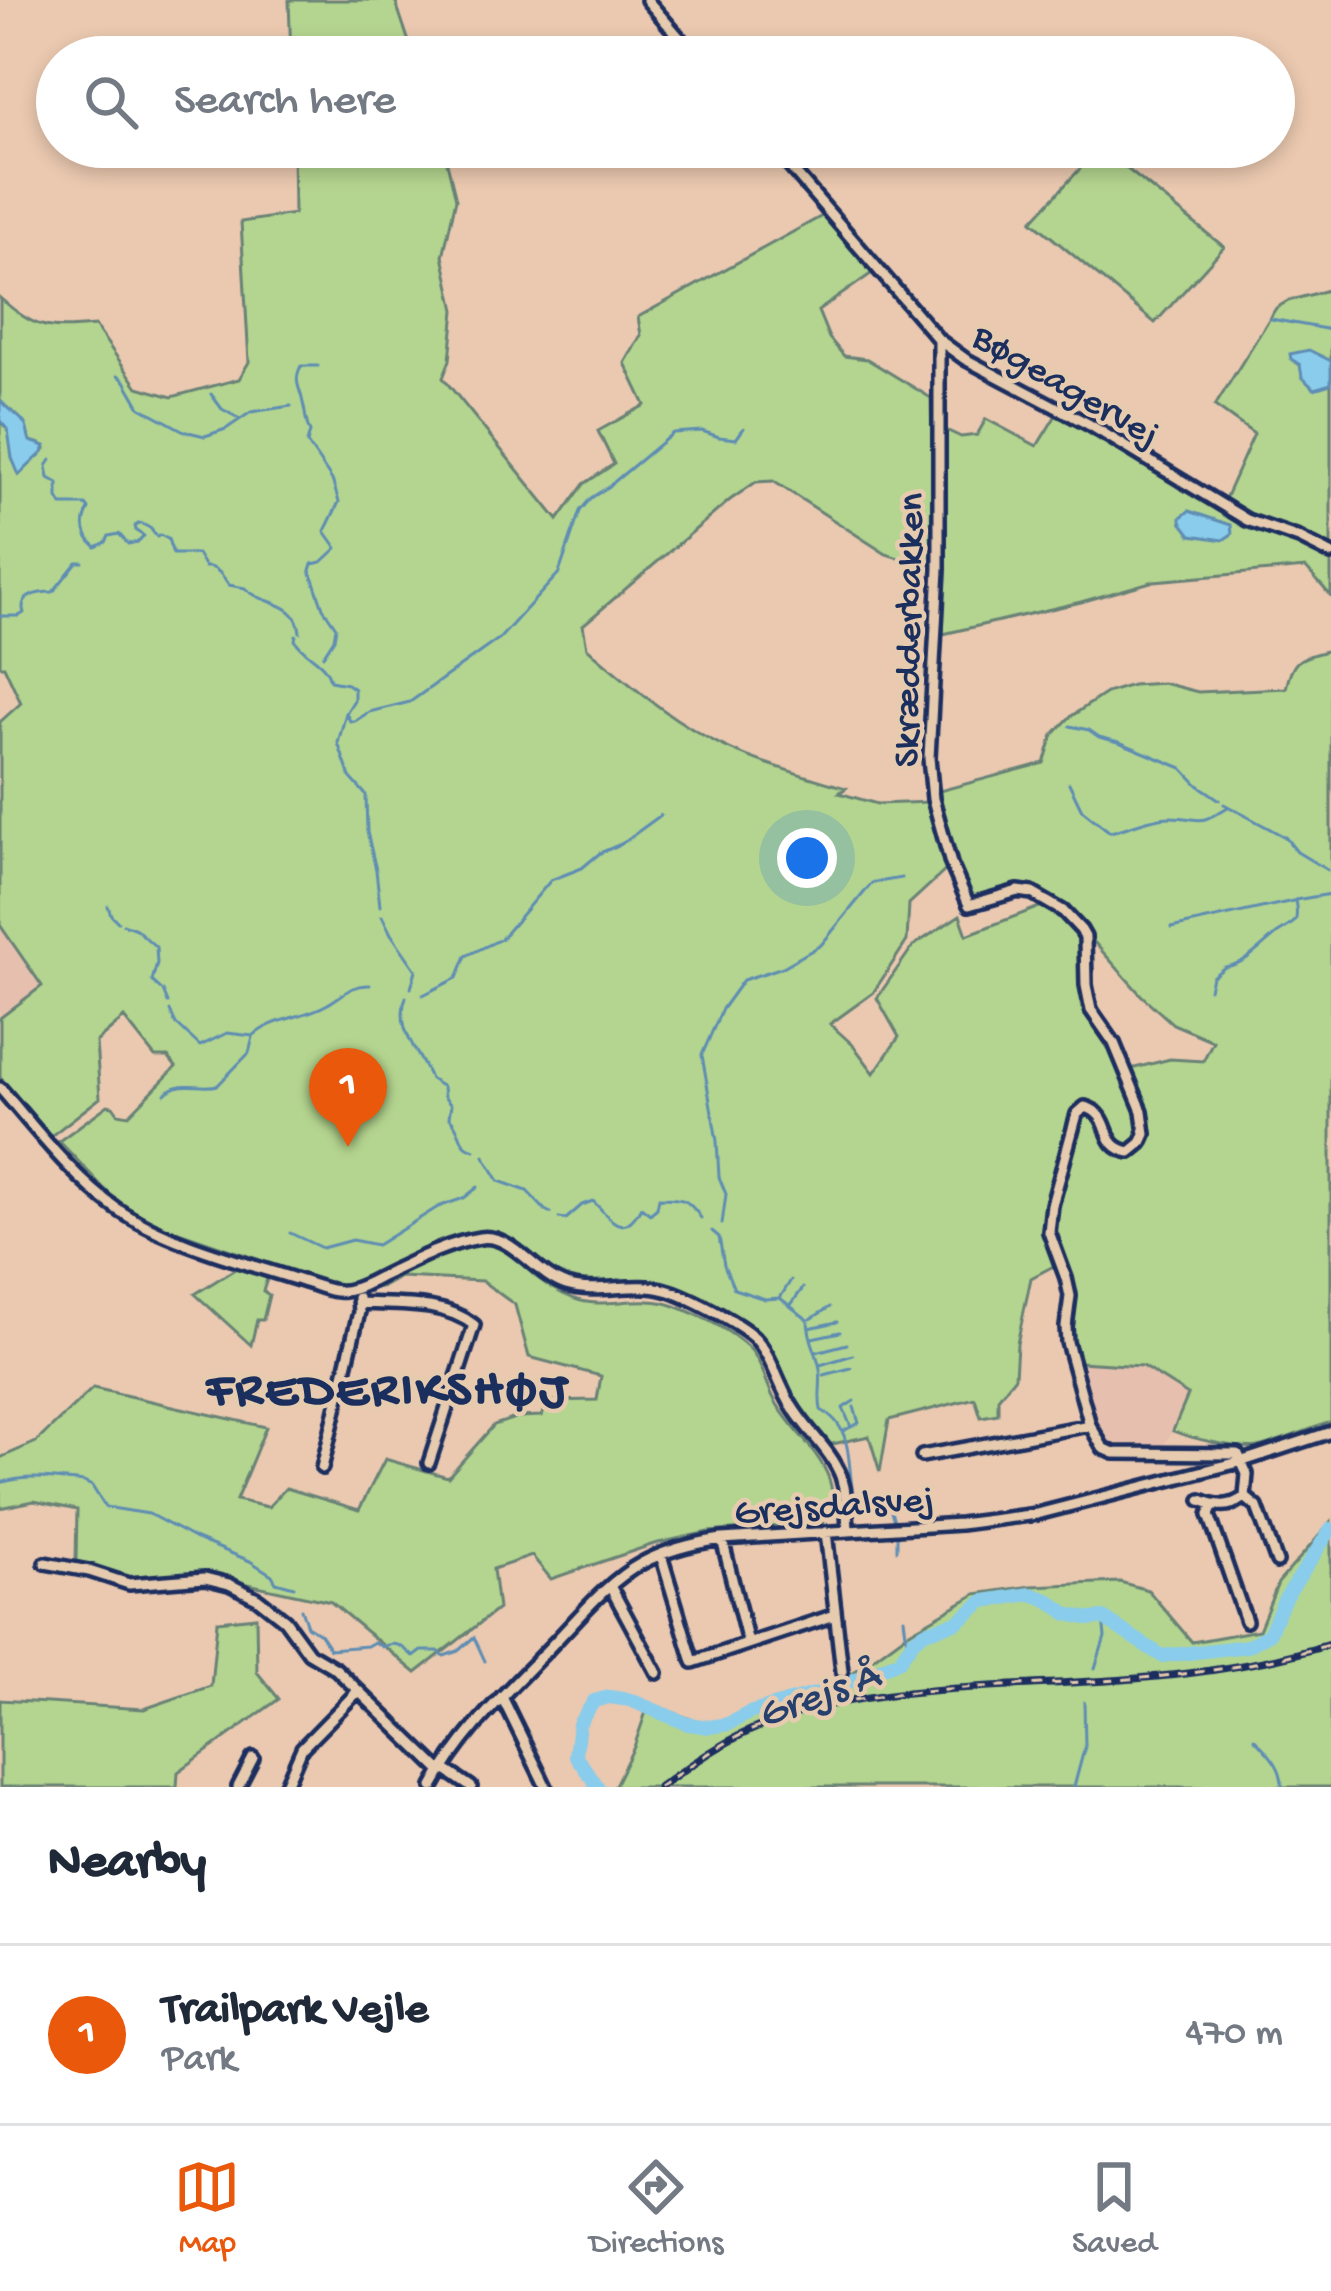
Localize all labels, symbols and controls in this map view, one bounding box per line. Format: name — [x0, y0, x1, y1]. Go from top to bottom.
search box — [36, 36, 1295, 168]
icon: search — [78, 69, 144, 135]
text: Search here — [174, 76, 396, 129]
street label: Bøgeagervej — [962, 315, 1166, 460]
street label: Skrædderbakken — [887, 492, 937, 768]
your location — [777, 828, 837, 888]
pin: 1 — [309, 1048, 387, 1147]
district label: FREDERIKSHØJ — [204, 1364, 570, 1424]
street label: Grejsdalsvej — [733, 1479, 936, 1539]
water label: Grejs Å — [752, 1652, 889, 1743]
text: Nearby — [48, 1835, 206, 1895]
text: Trailpark Vejle — [162, 1985, 428, 2038]
text: 1 — [79, 2012, 95, 2058]
text: 470 m — [1185, 2012, 1283, 2058]
text: Park — [162, 2038, 236, 2084]
tab: Map — [174, 2154, 240, 2264]
tab: Directions — [589, 2154, 723, 2264]
tab: Saved — [1072, 2154, 1157, 2264]

